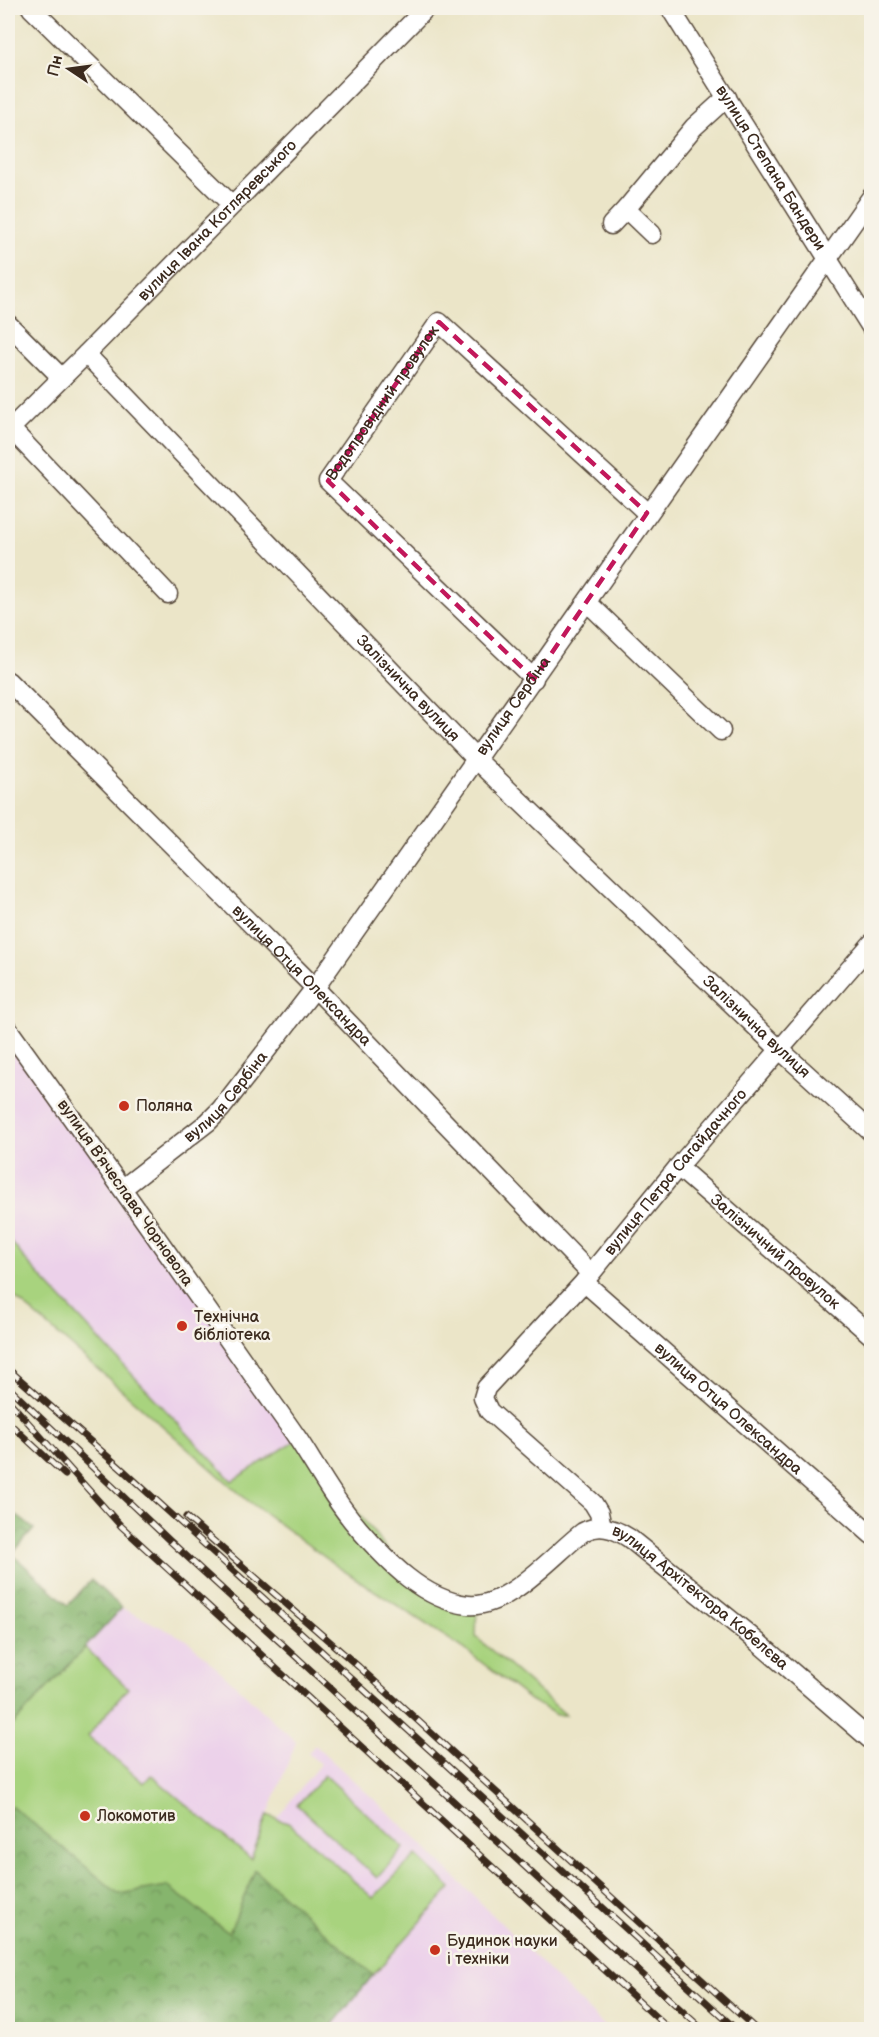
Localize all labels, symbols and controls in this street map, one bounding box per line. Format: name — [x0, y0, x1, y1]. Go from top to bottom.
north arrow — [39, 39, 99, 99]
text: Пн — [44, 53, 68, 78]
street label: вулиця Степана Бандери — [712, 82, 830, 254]
street label: вулиця Івана Котляревського — [134, 136, 301, 305]
street label: Водопровідний провулок — [322, 321, 443, 484]
street label: Залізнична вулиця — [352, 631, 464, 746]
street label: вулиця Сербіна — [472, 652, 555, 759]
street label: вулиця Отця Олександра — [228, 901, 376, 1050]
street label: Залізнична вулиця — [699, 972, 814, 1082]
street label: вулиця Сербіна — [180, 1047, 272, 1147]
street label: вулиця Петра Сагайдачного — [600, 1085, 751, 1259]
street label: вулиця Вʼячеслава Чорновола — [53, 1096, 197, 1291]
place label: Поляна — [136, 1097, 193, 1116]
marker: Поляна — [117, 1099, 131, 1113]
street label: Залізничний провулок — [707, 1190, 844, 1314]
place label: Технічна бібліотека — [194, 1308, 271, 1345]
marker: Технічна бібліотека — [175, 1319, 189, 1333]
street label: вулиця Отця Олександра — [650, 1339, 806, 1479]
street label: вулиця Архітектора Кобелєва — [609, 1521, 793, 1674]
place label: Локомотив — [96, 1807, 176, 1826]
marker: Локомотив — [78, 1809, 92, 1823]
place label: Будинок науки і техніки — [447, 1932, 558, 1969]
marker: Будинок науки і техніки — [428, 1943, 442, 1957]

